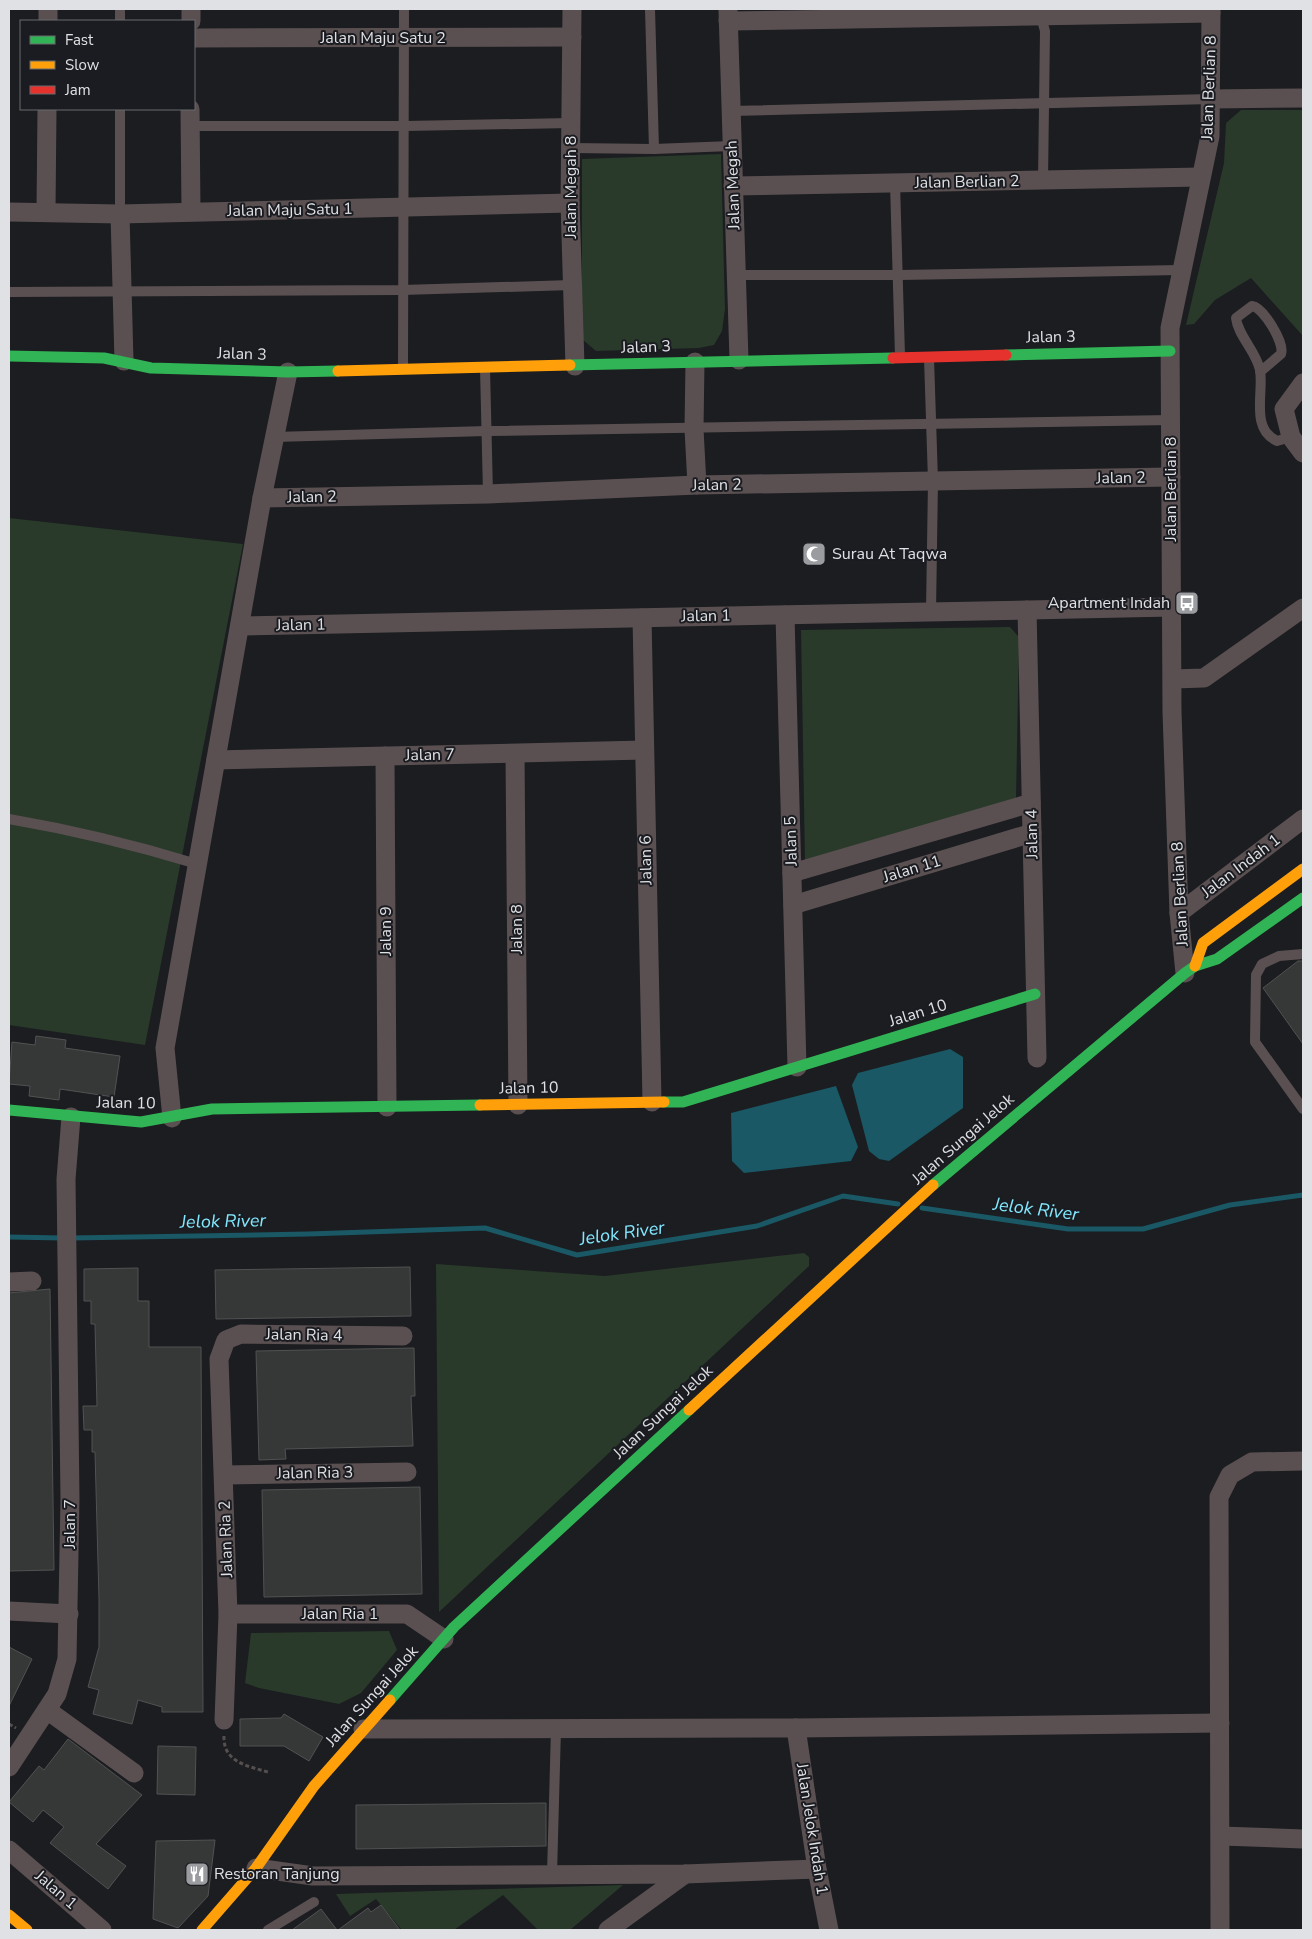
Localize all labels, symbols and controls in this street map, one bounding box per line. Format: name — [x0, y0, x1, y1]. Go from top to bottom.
legend — [20, 20, 195, 110]
street label: Jalan Maju Satu 2 — [319, 27, 446, 49]
text: Fast — [65, 30, 94, 50]
street label: Jalan Berlian 8 — [1196, 35, 1222, 142]
text: Slow — [65, 55, 100, 75]
text: Jam — [64, 80, 91, 100]
street label: Jalan Megah 8 — [560, 136, 582, 239]
street label: Jalan Megah — [720, 140, 746, 231]
street label: Jalan Berlian 2 — [913, 170, 1020, 194]
street label: Jalan Maju Satu 1 — [226, 198, 353, 222]
street label: Jalan 3 — [1025, 326, 1076, 348]
street label: Jalan 3 — [620, 335, 671, 359]
street label: Jalan 3 — [216, 342, 267, 366]
street label: Jalan Berlian 8 — [1160, 437, 1182, 542]
street label: Jalan 2 — [1095, 467, 1146, 489]
street label: Jalan 2 — [691, 474, 742, 496]
street label: Jalan 2 — [286, 486, 337, 508]
mosque icon: Surau At Taqwa — [801, 541, 827, 567]
place label: Surau At Taqwa — [832, 543, 947, 565]
bus stop icon: Apartment Indah — [1174, 590, 1200, 616]
place label: Apartment Indah — [1048, 592, 1170, 614]
street label: Jalan 1 — [680, 605, 731, 627]
street label: Jalan 1 — [275, 614, 326, 636]
street label: Jalan 7 — [404, 744, 455, 766]
street label: Jalan 4 — [1021, 809, 1043, 860]
street label: Jalan 5 — [779, 816, 803, 867]
street label: Jalan Indah 1 — [1196, 829, 1285, 904]
street label: Jalan 6 — [635, 835, 657, 886]
street label: Jalan Berlian 8 — [1166, 841, 1194, 948]
street label: Jalan 11 — [879, 850, 944, 888]
street label: Jalan 8 — [506, 904, 528, 955]
street label: Jalan 9 — [375, 906, 397, 957]
street label: Jalan 10 — [885, 994, 950, 1032]
street label: Jalan 10 — [498, 1076, 559, 1100]
street label: Jalan Sungai Jelok — [906, 1088, 1020, 1190]
street label: Jalan 10 — [95, 1091, 156, 1115]
water label: Jelok River — [991, 1192, 1081, 1226]
water label: Jelok River — [179, 1208, 267, 1234]
water label: Jelok River — [577, 1215, 667, 1251]
street label: Jalan Ria 4 — [264, 1323, 343, 1347]
street label: Jalan Sungai Jelok — [608, 1359, 718, 1465]
street label: Jalan Ria 3 — [275, 1461, 354, 1485]
street label: Jalan 7 — [59, 1499, 81, 1550]
street label: Jalan Ria 2 — [214, 1500, 238, 1579]
street label: Jalan Ria 1 — [301, 1603, 378, 1625]
street label: Jalan Sungai Jelok — [320, 1640, 424, 1752]
street label: Jalan Jelok Indah 1 — [791, 1760, 833, 1897]
restaurant icon: Restoran Tanjung — [184, 1861, 210, 1887]
place label: Restoran Tanjung — [214, 1863, 340, 1885]
street label: Jalan 1 — [29, 1865, 82, 1915]

